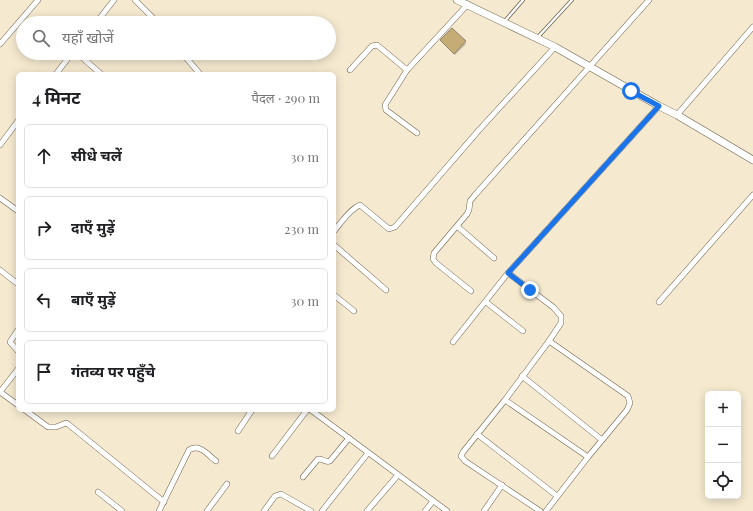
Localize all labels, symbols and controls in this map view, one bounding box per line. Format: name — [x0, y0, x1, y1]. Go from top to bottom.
search box — [16, 16, 336, 60]
icon: search — [30, 27, 52, 49]
text: यहाँ खोजें — [62, 27, 114, 47]
route start — [622, 82, 640, 100]
text: 4 मिनट — [32, 86, 80, 108]
text: पैदल · 290 m — [252, 89, 320, 106]
icon: ahead — [33, 145, 55, 167]
text: सीधे चलें — [71, 145, 122, 165]
text: 30 m — [291, 148, 319, 165]
icon: right — [33, 217, 55, 239]
text: दाएँ मुड़ें — [71, 217, 115, 237]
text: 230 m — [284, 220, 319, 237]
route end — [521, 281, 539, 299]
icon: left — [33, 289, 55, 311]
text: बाएँ मुड़ें — [71, 289, 116, 309]
text: 30 m — [291, 292, 319, 309]
icon: arrive — [33, 361, 55, 383]
text: गंतव्य पर पहुँचे — [71, 361, 155, 381]
map controls — [705, 391, 741, 499]
button: + — [705, 391, 741, 427]
button: − — [705, 427, 741, 463]
button: locate — [705, 463, 741, 499]

